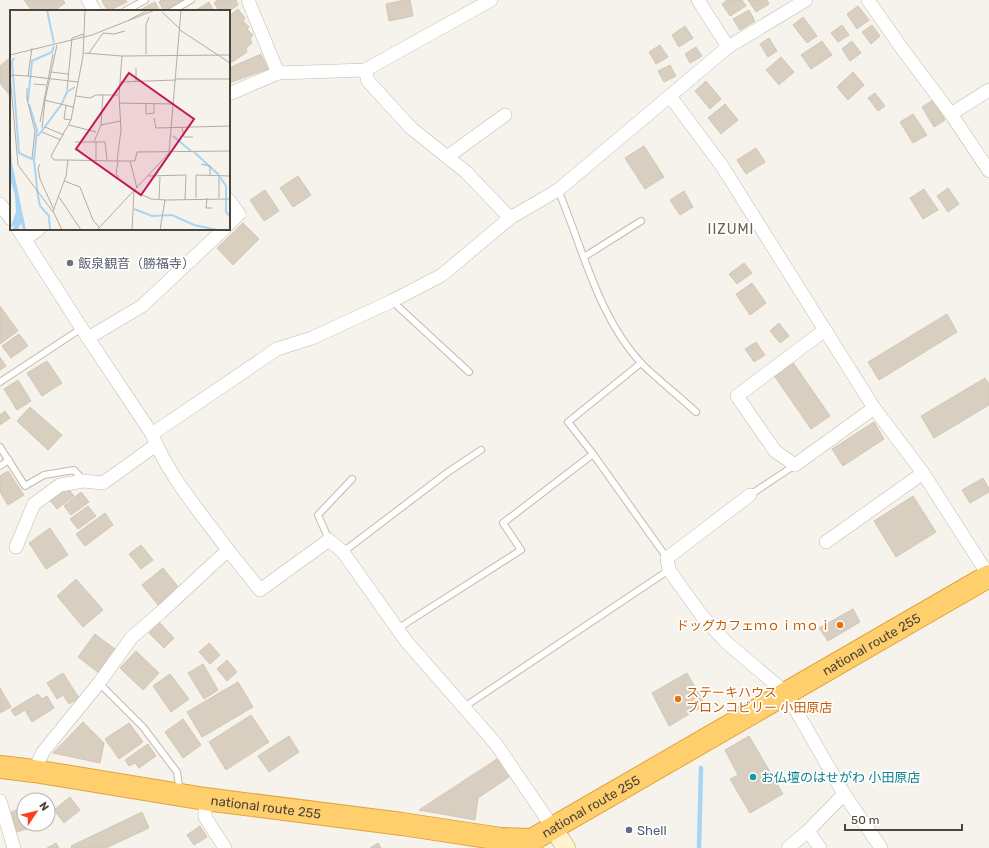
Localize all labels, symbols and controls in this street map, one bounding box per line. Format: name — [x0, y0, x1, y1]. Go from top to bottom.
inset map — [10, 10, 230, 230]
district label: IIZUMI — [708, 221, 754, 238]
place label: 飯泉観音（勝福寺） — [78, 256, 195, 271]
marker: 飯泉観音（勝福寺） — [65, 258, 75, 268]
street label: national route 255 — [819, 610, 923, 678]
place label: ドッグカフェｍｏｉｍｏｉ — [676, 618, 832, 633]
marker: ドッグカフェｍｏｉｍｏｉ — [835, 620, 845, 630]
place label: ステーキハウス ブロンコビリー 小田原店 — [686, 685, 832, 715]
marker: ステーキハウス ブロンコビリー 小田原店 — [673, 694, 683, 704]
place label: お仏壇のはせがわ 小田原店 — [761, 770, 920, 785]
street label: national route 255 — [539, 772, 643, 840]
marker: お仏壇のはせがわ 小田原店 — [748, 772, 758, 782]
north arrow — [16, 792, 56, 832]
street label: national route 255 — [210, 792, 322, 821]
text: N — [36, 800, 51, 814]
scale bar — [845, 806, 962, 832]
text: 50 m — [851, 813, 879, 827]
place label: Shell — [637, 823, 667, 838]
marker: Shell — [624, 825, 634, 835]

